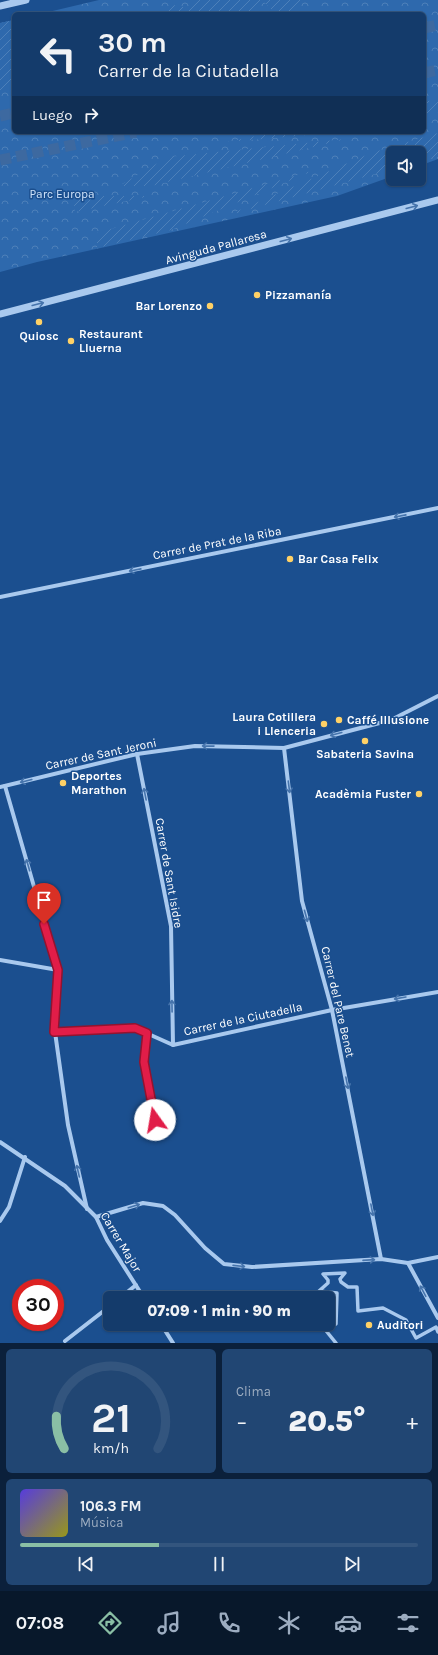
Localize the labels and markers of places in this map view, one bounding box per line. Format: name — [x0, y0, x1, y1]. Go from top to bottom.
place label: Pizzamanía — [265, 288, 332, 302]
marker: Pizzamanía — [252, 290, 262, 300]
place label: Bar Lorenzo — [135, 299, 202, 313]
marker: Bar Lorenzo — [205, 301, 215, 311]
marker: Quiosc — [34, 317, 44, 327]
place label: Restaurant Lluerna — [79, 327, 143, 355]
place label: Quiosc — [19, 329, 59, 343]
marker: Restaurant Lluerna — [66, 336, 76, 346]
place label: Bar Casa Felix — [298, 552, 379, 566]
marker: Bar Casa Felix — [285, 554, 295, 564]
place label: Laura Cotillera i Llenceria — [232, 710, 316, 738]
place label: Caffé Illusione — [347, 713, 429, 727]
marker: Caffé Illusione — [334, 715, 344, 725]
marker: Laura Cotillera i Llenceria — [319, 719, 329, 729]
marker: Sabateria Savina — [360, 736, 370, 746]
place label: Sabateria Savina — [316, 747, 414, 761]
place label: Deportes Marathon — [71, 769, 127, 797]
marker: Deportes Marathon — [58, 778, 68, 788]
place label: Acadèmia Fuster — [315, 787, 411, 801]
marker: Acadèmia Fuster — [414, 789, 424, 799]
pin — [27, 883, 61, 924]
place label: Auditori — [377, 1318, 424, 1332]
marker: Auditori — [364, 1320, 374, 1330]

